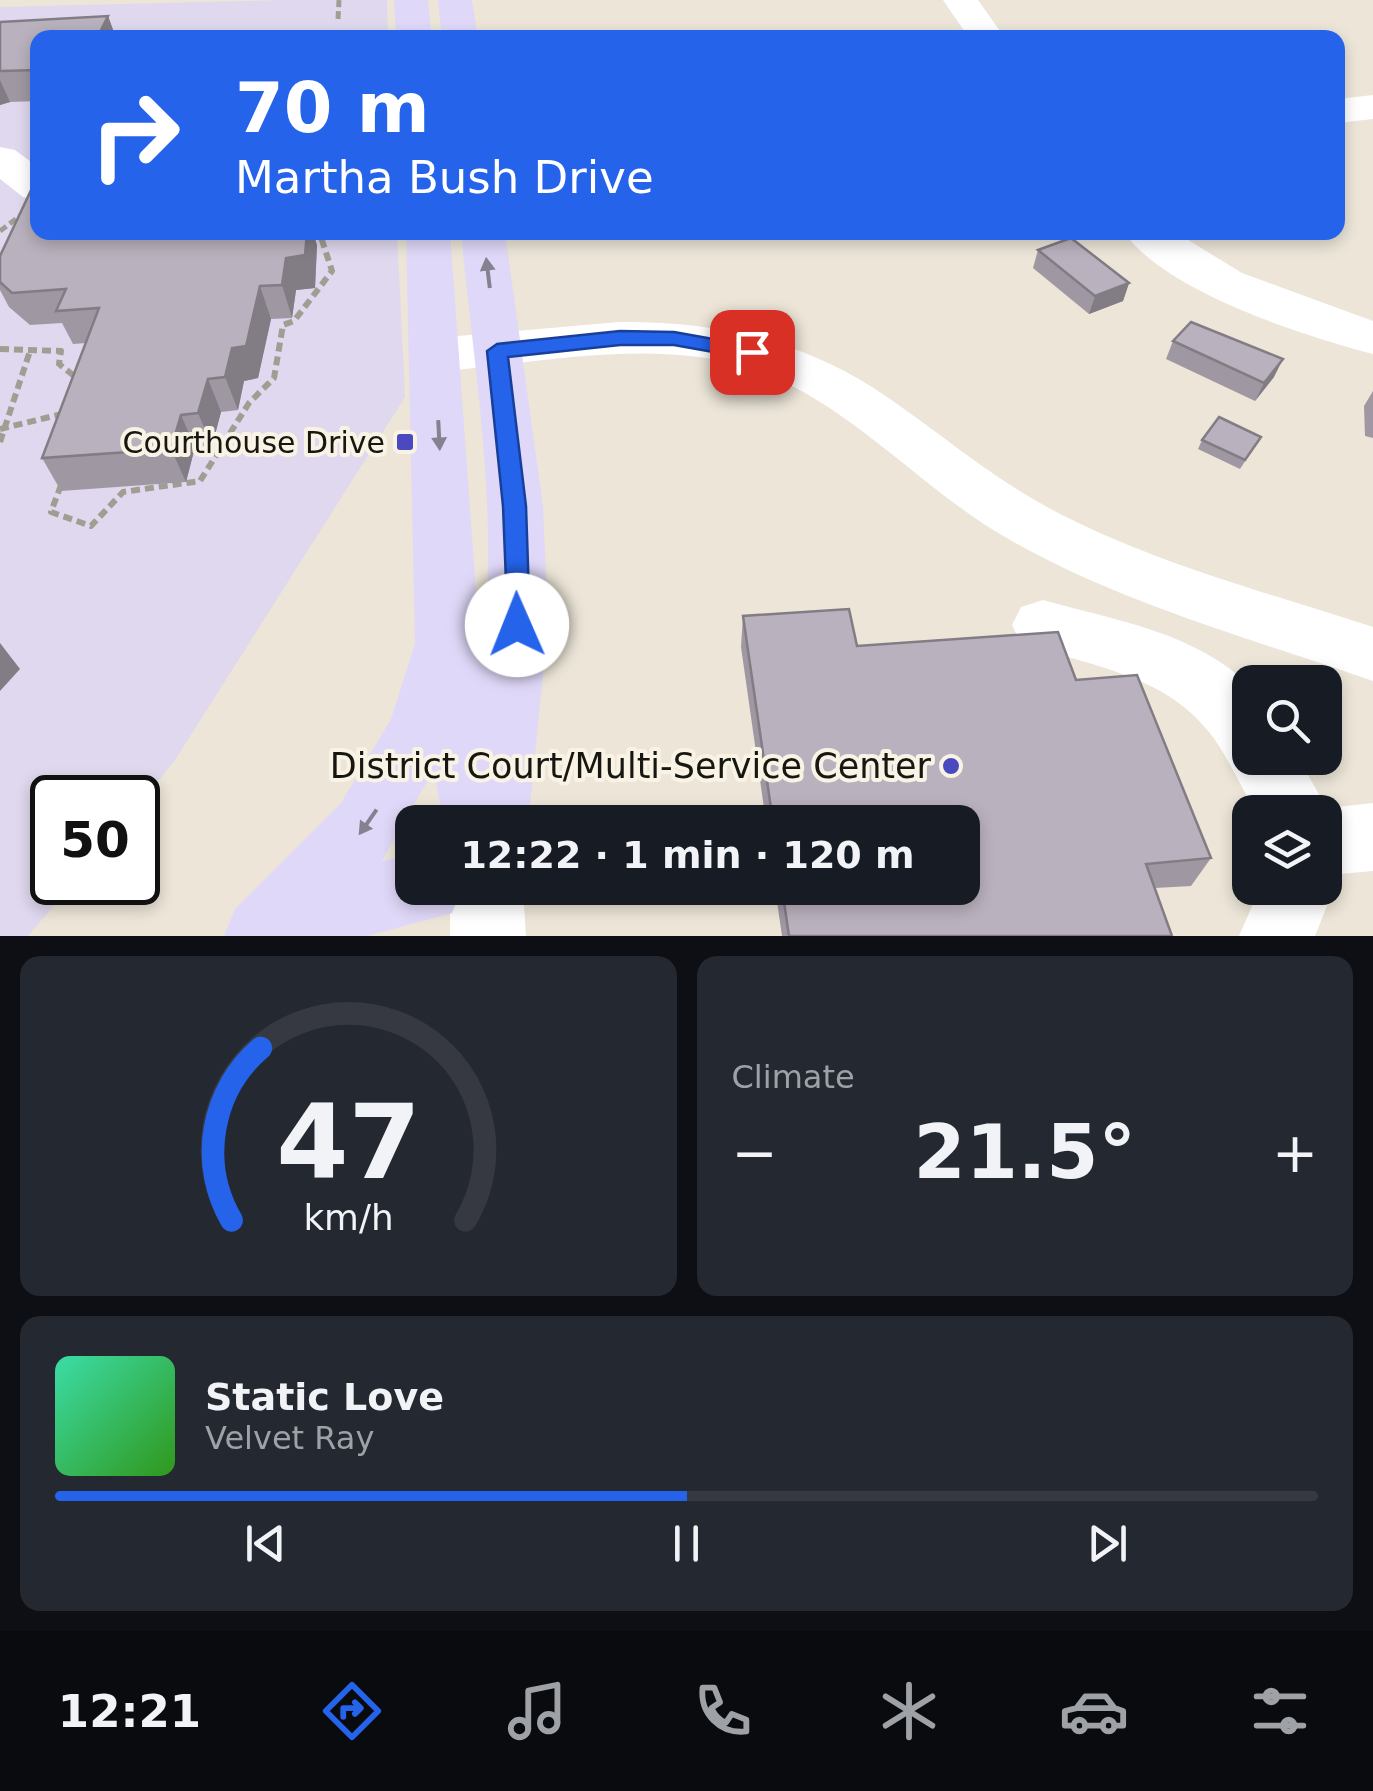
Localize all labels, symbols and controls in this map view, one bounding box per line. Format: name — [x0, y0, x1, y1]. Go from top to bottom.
text: 70 m — [235, 67, 430, 149]
icon: right — [70, 70, 200, 200]
text: Martha Bush Drive — [235, 151, 654, 204]
one-way arrow — [480, 257, 496, 288]
pin — [710, 310, 795, 395]
icon: arrive — [725, 325, 780, 380]
one-way arrow — [431, 419, 447, 451]
place label: Courthouse Drive — [123, 425, 385, 460]
marker: Courthouse Drive — [394, 431, 416, 453]
position arrow — [465, 573, 569, 677]
map controls — [1232, 665, 1342, 905]
button: search — [1232, 665, 1342, 775]
place label: District Court/Multi-Service Center — [330, 746, 932, 786]
marker: District Court/Multi-Service Center — [940, 755, 962, 777]
speed limit sign: 50 — [30, 775, 160, 905]
button: layers — [1232, 795, 1342, 905]
one-way arrow — [359, 809, 378, 836]
text: 12:22 · 1 min · 120 m — [460, 833, 915, 877]
text: Climate — [732, 1058, 855, 1096]
text: 47 — [276, 1081, 421, 1203]
text: 21.5° — [913, 1108, 1136, 1196]
text: − — [732, 1121, 778, 1185]
text: + — [1272, 1121, 1318, 1185]
text: km/h — [303, 1197, 393, 1238]
text: Static Love — [205, 1375, 444, 1419]
text: Velvet Ray — [205, 1419, 374, 1457]
icon: previous — [238, 1516, 293, 1571]
icon: pause — [659, 1516, 714, 1571]
icon: next — [1080, 1516, 1135, 1571]
icon: directions — [317, 1676, 387, 1746]
icon: music — [502, 1676, 572, 1746]
icon: phone — [688, 1676, 758, 1746]
icon: climate — [874, 1676, 944, 1746]
icon: car — [1059, 1676, 1129, 1746]
icon: filters — [1245, 1676, 1315, 1746]
text: 12:21 — [58, 1685, 201, 1738]

